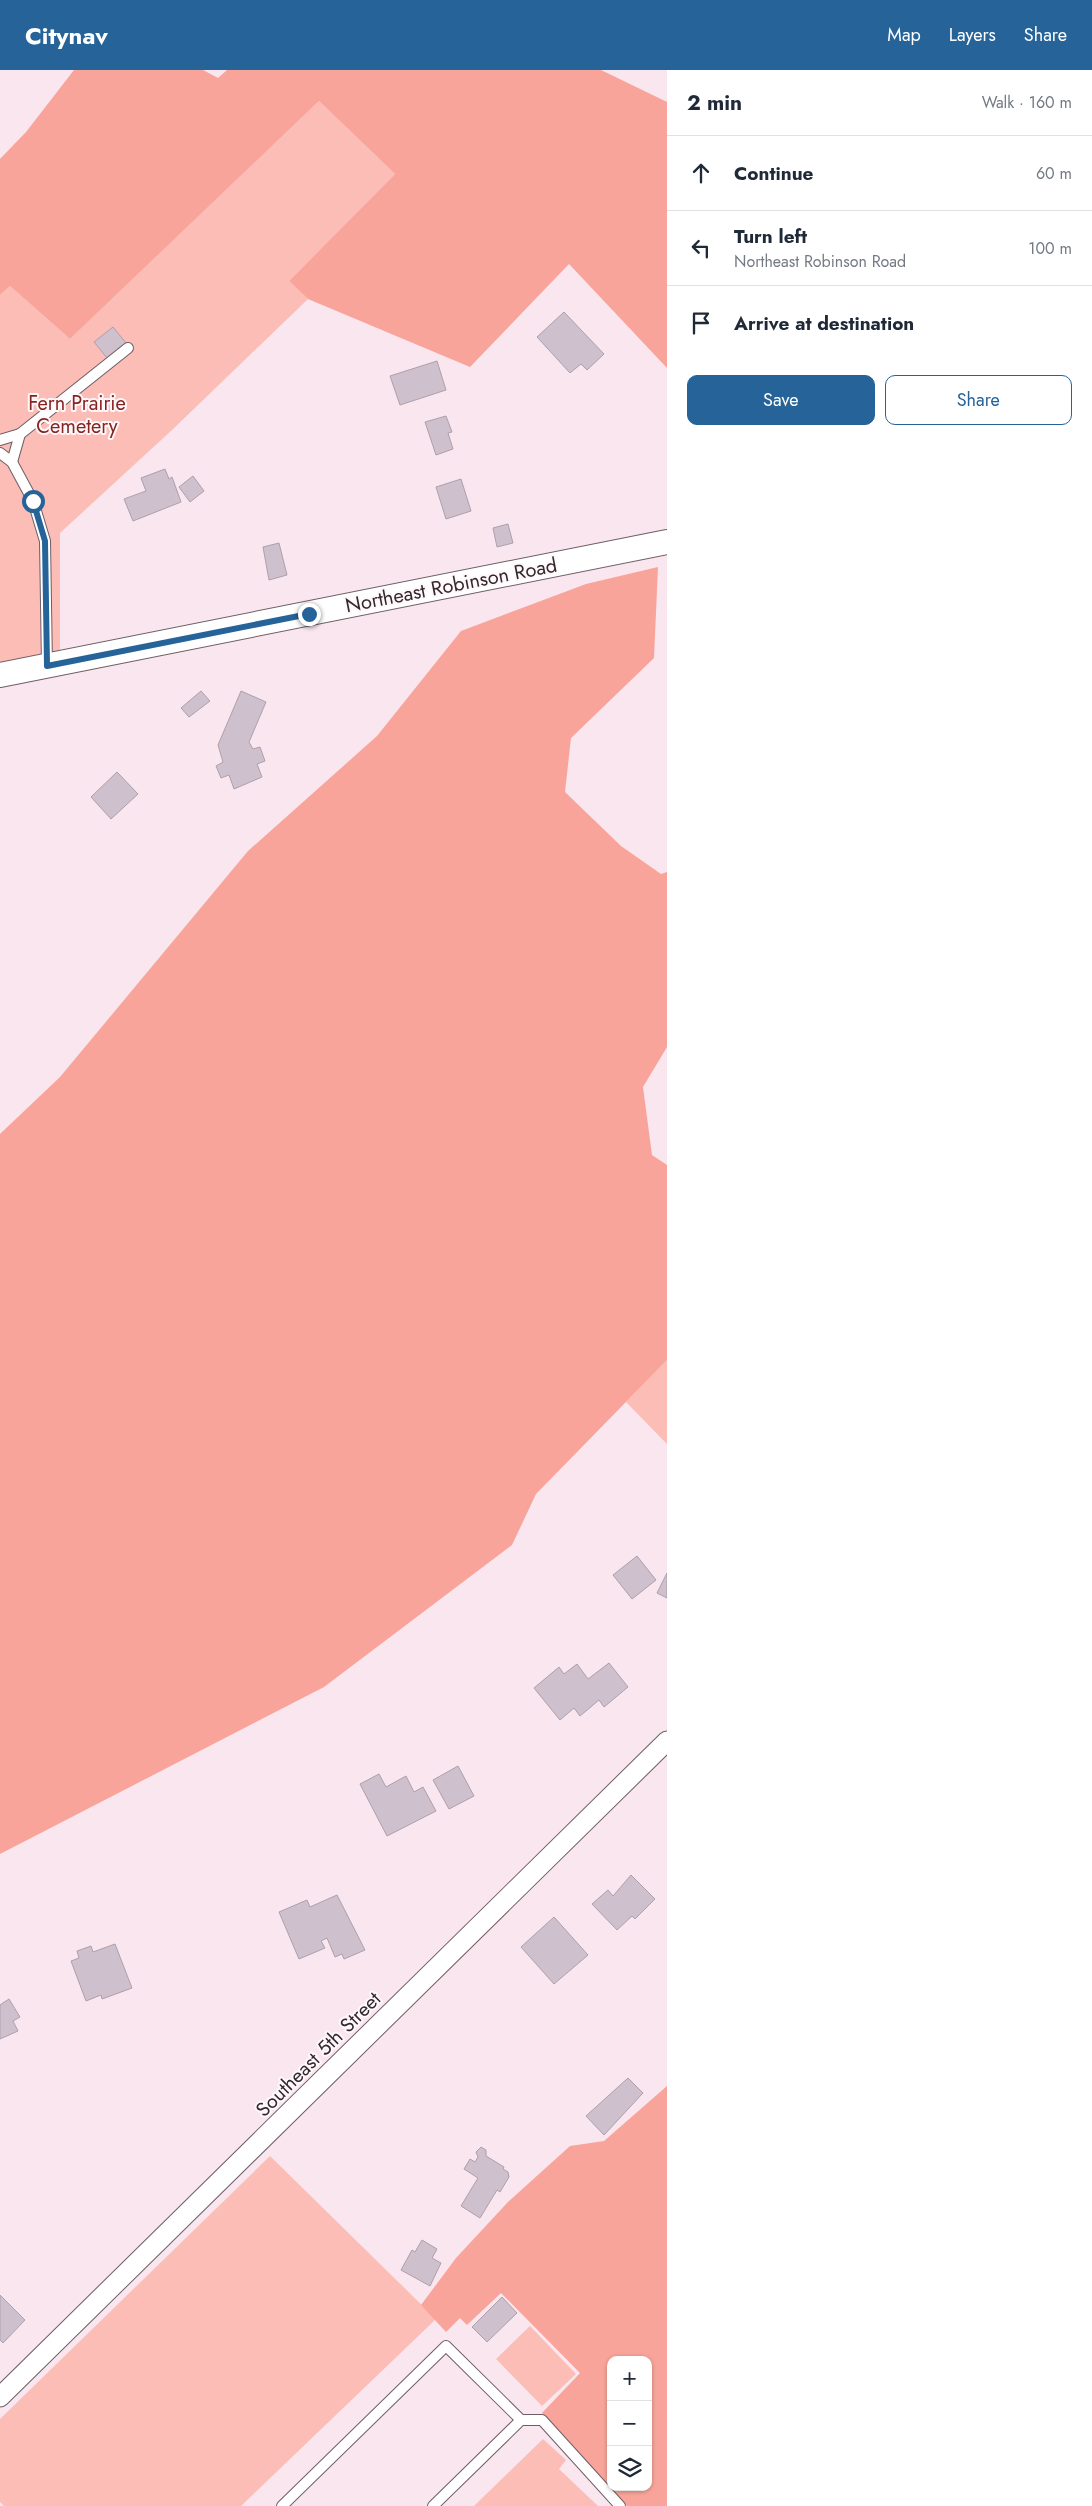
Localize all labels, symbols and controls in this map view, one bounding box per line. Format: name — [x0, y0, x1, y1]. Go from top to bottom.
text: Citynav — [25, 18, 108, 53]
text: Map — [887, 22, 921, 48]
text: Layers — [949, 22, 996, 48]
text: Share — [1024, 22, 1067, 48]
text: 2 min — [687, 88, 742, 118]
text: Walk · 160 m — [982, 91, 1072, 114]
icon: ahead — [687, 159, 715, 187]
text: Continue — [734, 160, 813, 187]
text: 60 m — [1036, 162, 1072, 185]
text: Turn left — [734, 223, 807, 250]
icon: left — [687, 234, 715, 262]
text: 100 m — [1028, 237, 1072, 260]
text: Northeast Robinson Road — [734, 250, 906, 273]
icon: arrive — [687, 309, 715, 337]
text: Arrive at destination — [734, 310, 914, 337]
button: Save — [687, 375, 875, 425]
button: Share — [885, 375, 1072, 425]
park label: Fern Prairie Cemetery — [28, 389, 126, 441]
route start — [22, 490, 45, 513]
street label: Northeast Robinson Road — [343, 551, 559, 620]
route end — [298, 603, 321, 626]
street label: Southeast 5th Street — [249, 1985, 388, 2124]
map controls — [607, 2356, 652, 2491]
button: + — [607, 2356, 652, 2401]
button: − — [607, 2401, 652, 2446]
button: layers — [607, 2446, 652, 2491]

